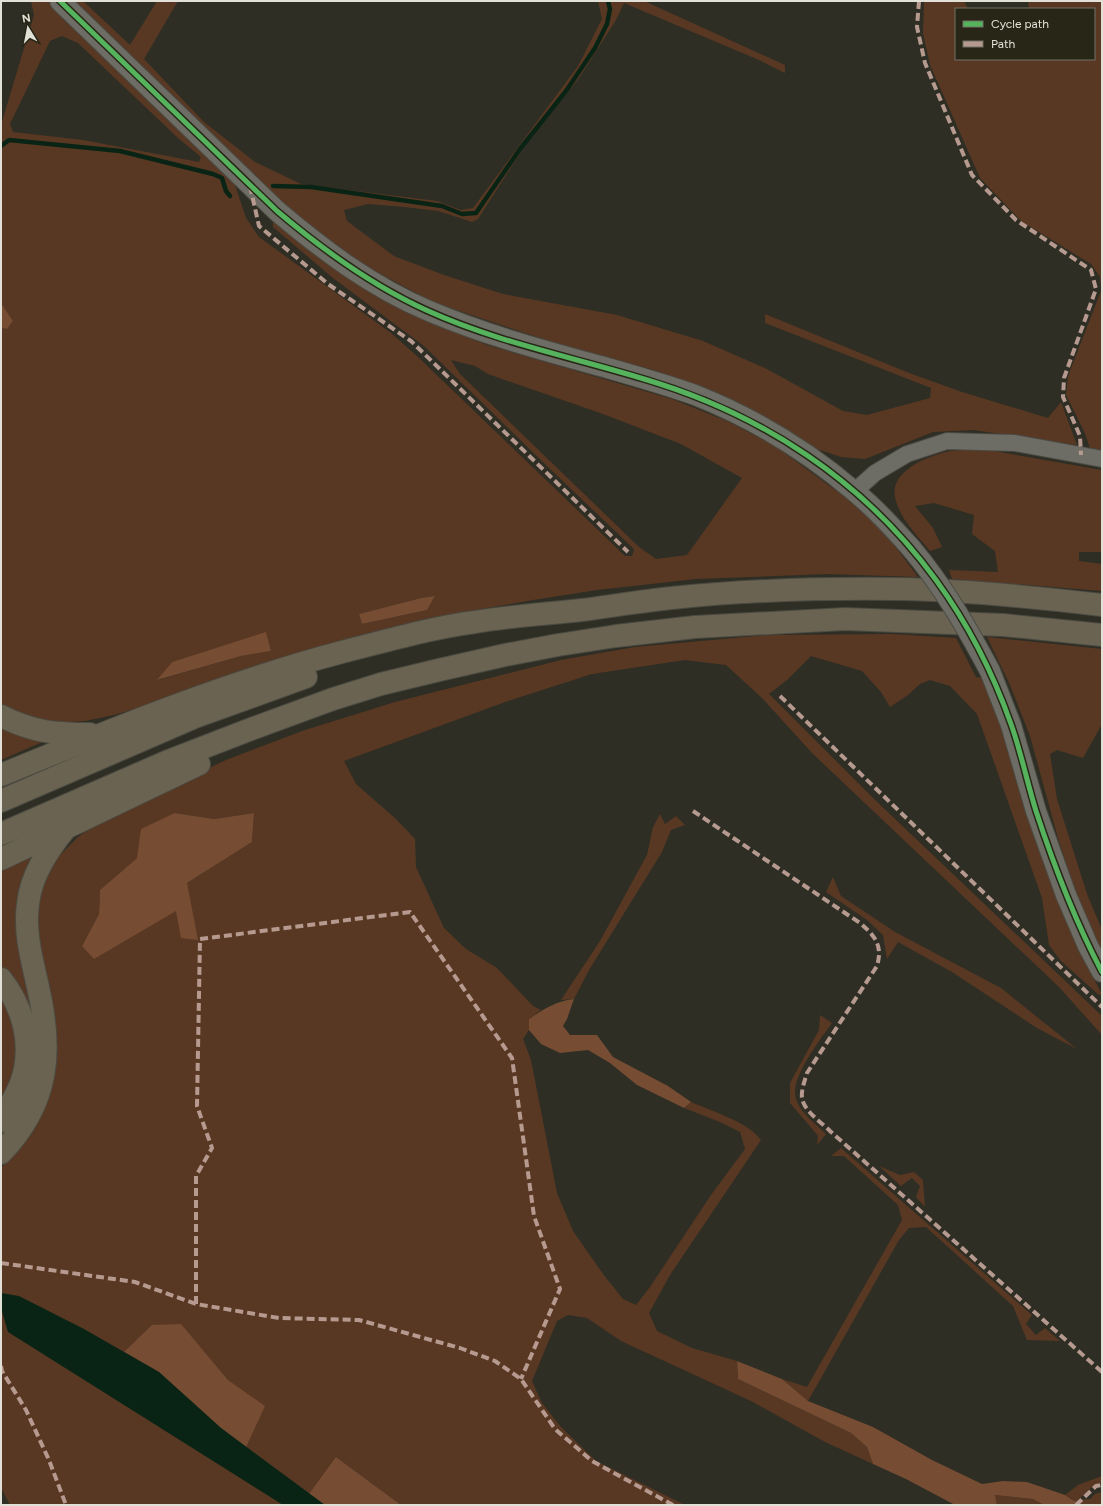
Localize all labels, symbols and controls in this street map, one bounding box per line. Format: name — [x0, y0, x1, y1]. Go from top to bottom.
north arrow — [8, 8, 48, 48]
legend — [955, 8, 1095, 60]
text: N — [21, 12, 32, 26]
text: Cycle path — [991, 17, 1049, 31]
text: Path — [991, 37, 1015, 51]

